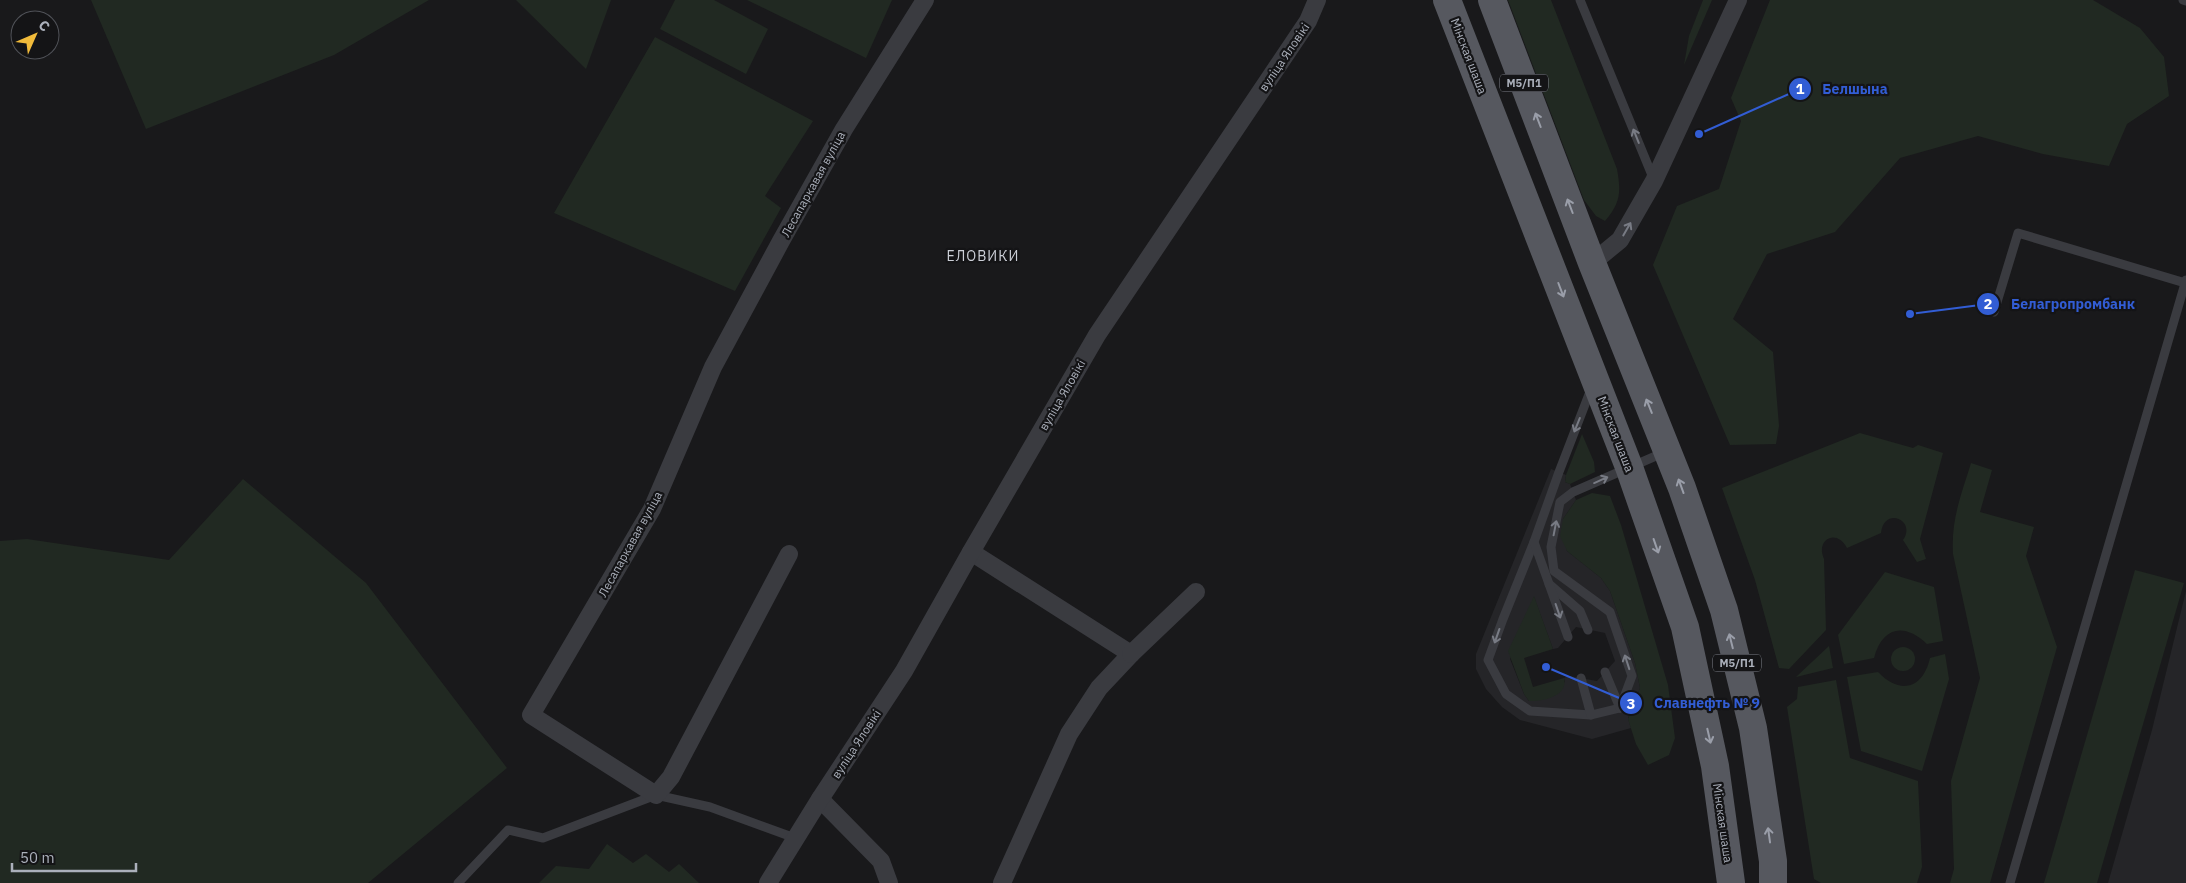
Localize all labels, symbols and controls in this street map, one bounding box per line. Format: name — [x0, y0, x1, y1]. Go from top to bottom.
north arrow — [10, 10, 60, 60]
text: С — [35, 16, 54, 35]
street label: Мінская шаша — [1448, 16, 1491, 97]
street label: вуліца Яловікі — [1256, 20, 1312, 94]
road number: М5/П1 — [1500, 75, 1548, 92]
callout: Белшына — [1787, 75, 1898, 104]
text: 1 — [1795, 79, 1805, 98]
text: Белшына — [1822, 80, 1888, 98]
one-way arrow — [1533, 113, 1542, 128]
street label: Лесапаркавая вуліца — [778, 128, 849, 239]
one-way arrow — [1631, 129, 1640, 144]
one-way arrow — [1565, 198, 1574, 214]
one-way arrow — [1622, 223, 1632, 237]
district label: ЕЛОВИКИ — [947, 247, 1019, 265]
one-way arrow — [1557, 283, 1566, 298]
callout: Белагропромбанк — [1976, 289, 2145, 318]
text: 2 — [1983, 294, 1993, 313]
text: Белагропромбанк — [2011, 295, 2135, 313]
street label: вуліца Яловікі — [1036, 357, 1088, 433]
street label: Мінская шаша — [1595, 394, 1638, 475]
one-way arrow — [1644, 399, 1654, 414]
one-way arrow — [1572, 417, 1582, 432]
one-way arrow — [1593, 474, 1608, 484]
one-way arrow — [1676, 479, 1685, 495]
street label: Лесапаркавая вуліца — [595, 488, 666, 599]
one-way arrow — [1551, 521, 1560, 537]
one-way arrow — [1652, 538, 1661, 553]
one-way arrow — [1554, 603, 1564, 619]
one-way arrow — [1492, 628, 1501, 643]
one-way arrow — [1726, 633, 1735, 649]
one-way arrow — [1621, 654, 1631, 670]
road number: М5/П1 — [1713, 654, 1761, 671]
callout: Славнефть № 9 — [1619, 689, 1770, 718]
text: 3 — [1626, 694, 1636, 713]
text: Славнефть № 9 — [1654, 694, 1760, 712]
street label: вуліца Яловікі — [828, 707, 884, 781]
one-way arrow — [1705, 728, 1714, 744]
street label: Мінская шаша — [1710, 782, 1736, 864]
one-way arrow — [1763, 827, 1773, 843]
scale bar — [12, 840, 136, 872]
text: 50 m — [20, 848, 55, 867]

